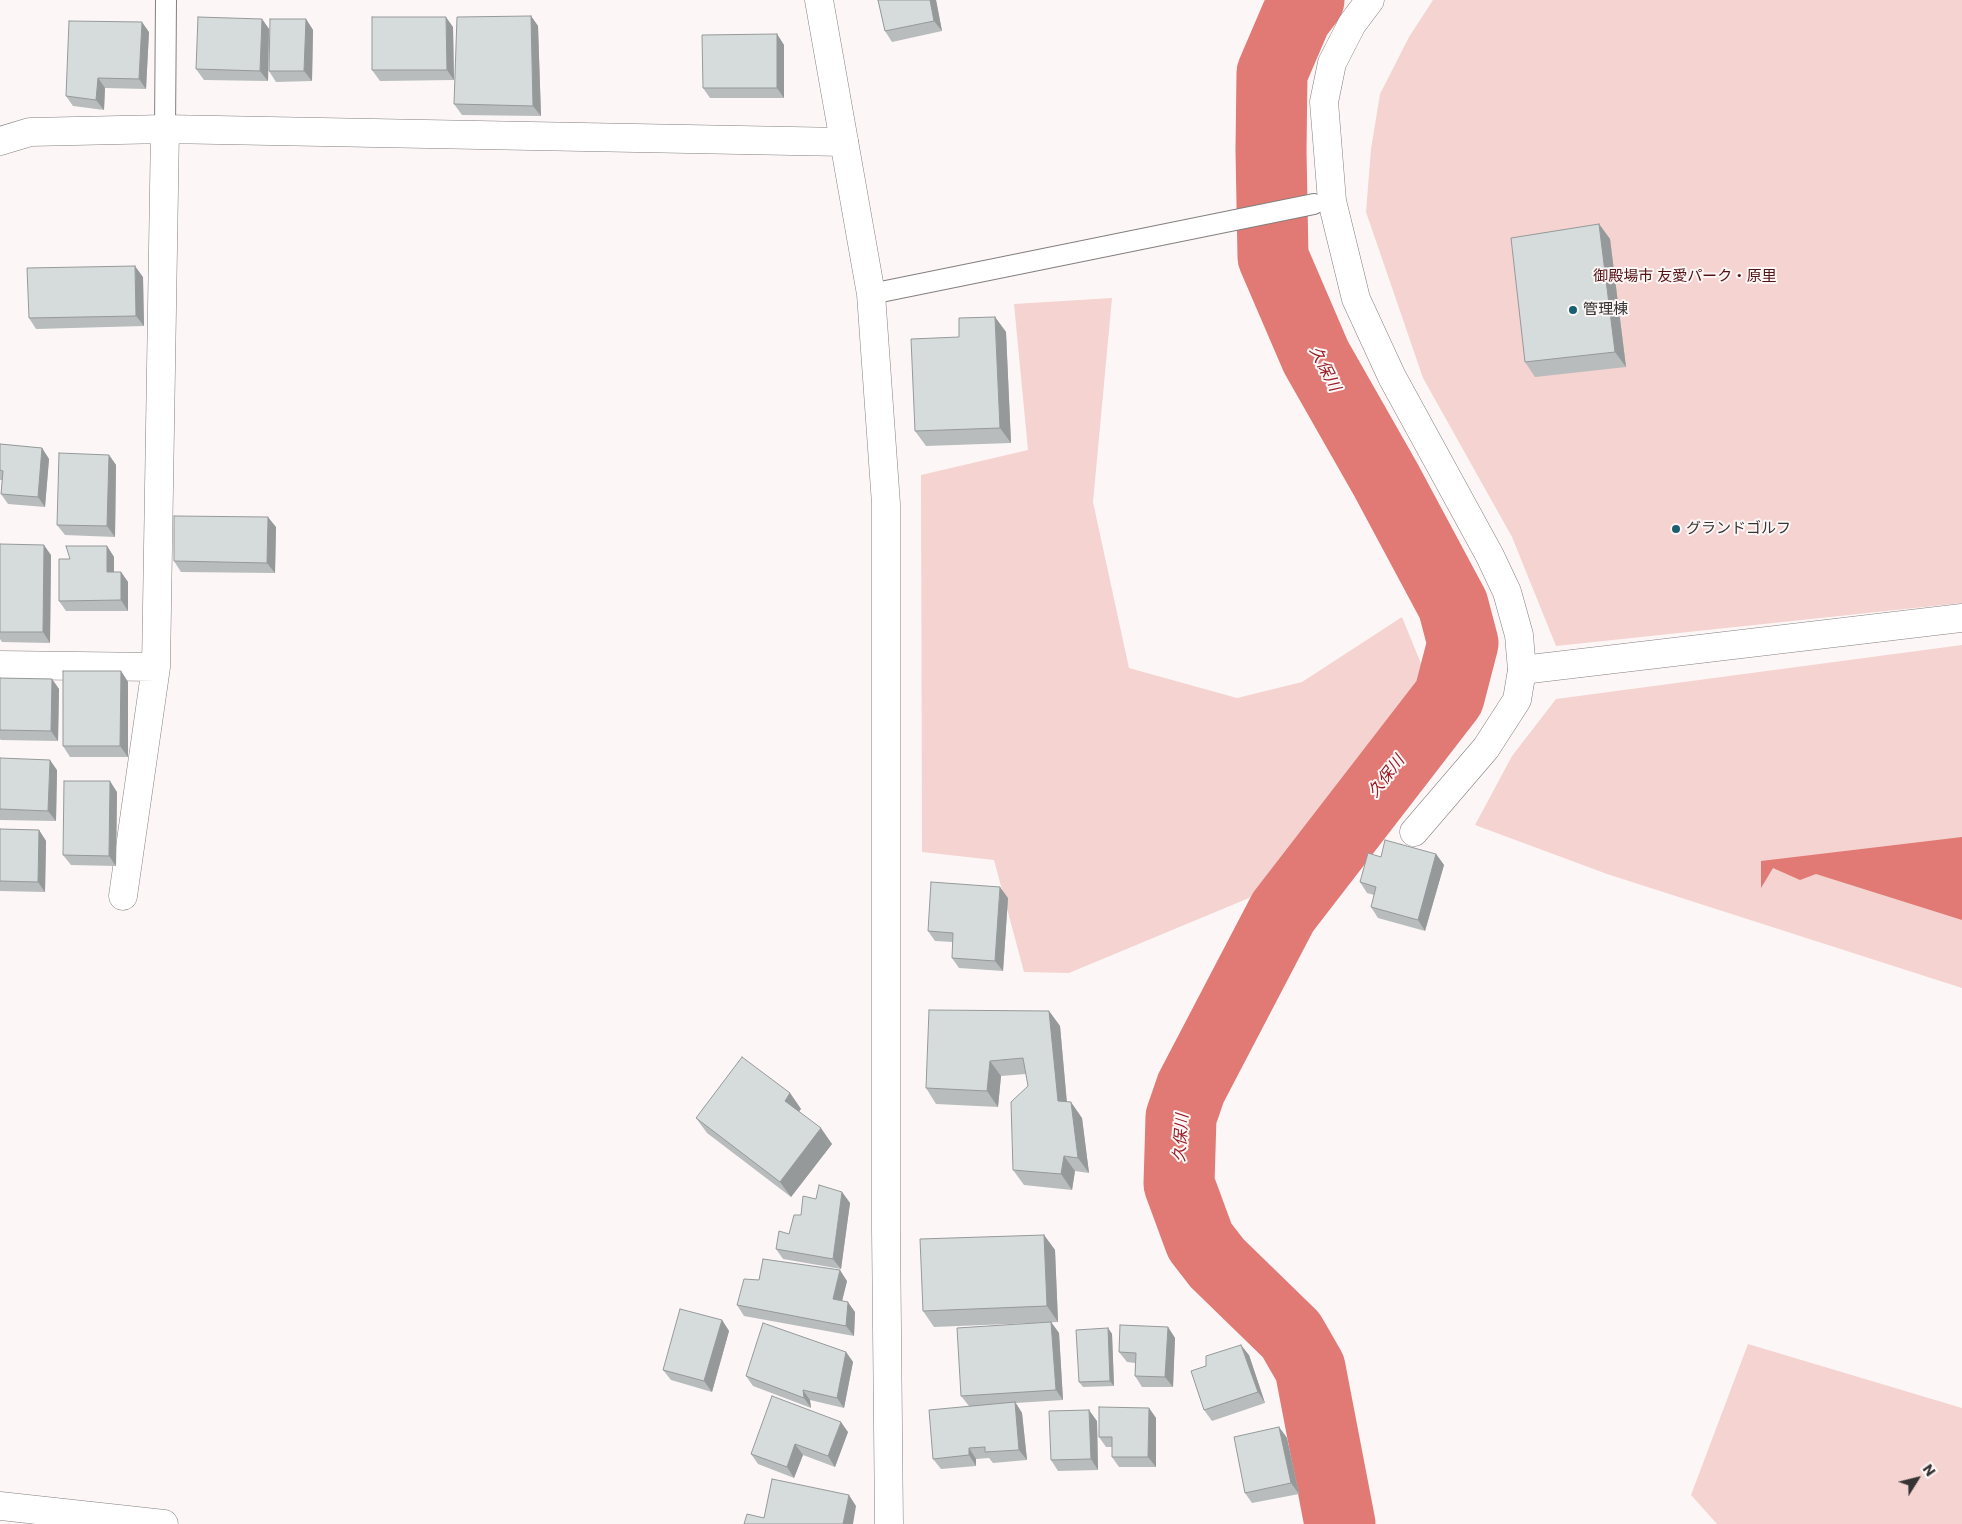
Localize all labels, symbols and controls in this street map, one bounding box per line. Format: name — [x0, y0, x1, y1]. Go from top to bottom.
park label: 御殿場市 友愛パーク・原里 — [1593, 268, 1777, 286]
place label: 管理棟 — [1583, 301, 1628, 319]
marker: 管理棟 — [1567, 304, 1579, 316]
water label: 久保川 — [1305, 343, 1343, 395]
place label: グランドゴルフ — [1686, 520, 1791, 538]
marker: グランドゴルフ — [1670, 523, 1682, 535]
water label: 久保川 — [1365, 752, 1409, 802]
water label: 久保川 — [1171, 1113, 1193, 1163]
north arrow — [1892, 1454, 1942, 1504]
text: N — [1918, 1460, 1940, 1480]

